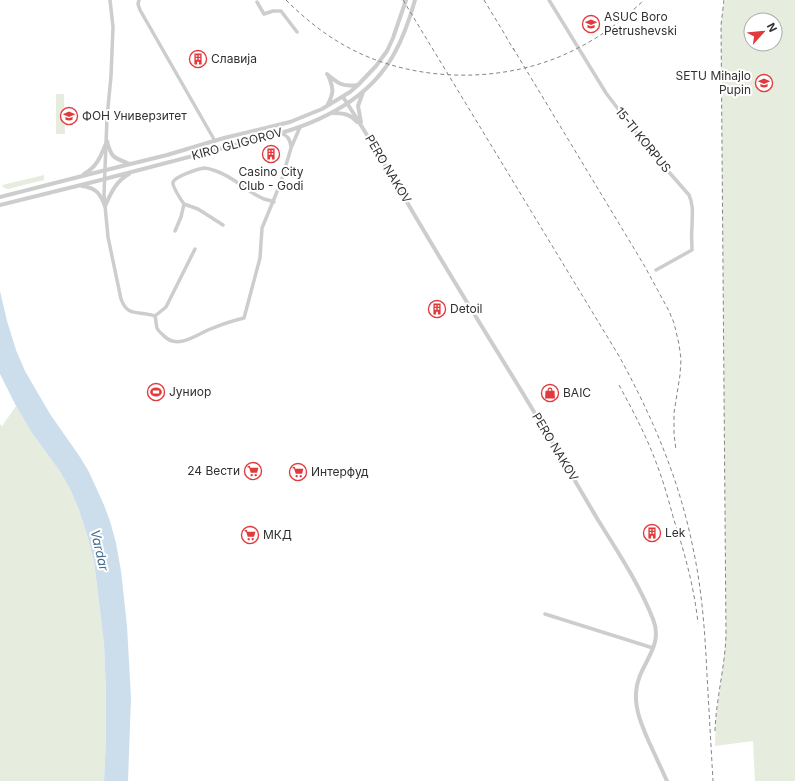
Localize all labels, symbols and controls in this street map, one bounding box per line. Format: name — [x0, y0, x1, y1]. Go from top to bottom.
place label: ASUC Boro Petrushevski — [604, 9, 677, 38]
north arrow — [743, 12, 783, 52]
school or university icon: ASUC Boro Petrushevski — [581, 14, 601, 34]
text: N — [764, 21, 780, 34]
building icon: Славија — [188, 49, 208, 69]
place label: Славија — [211, 51, 257, 66]
place label: SETU Mihajlo Pupin — [675, 68, 751, 97]
school or university icon: SETU Mihajlo Pupin — [754, 73, 774, 93]
street label: 15-TI KORPUS — [612, 104, 675, 176]
school or university icon: ФОН Универзитет — [59, 106, 79, 126]
place label: ФОН Универзитет — [82, 108, 187, 123]
street label: KIRO GLIGOROV — [190, 124, 284, 163]
street label: PERO NAKOV — [362, 132, 415, 206]
building icon: Casino City Club - Godi — [261, 144, 281, 164]
place label: Casino City Club - Godi — [239, 164, 304, 193]
building icon: Detoil — [427, 299, 447, 319]
place label: Detoil — [450, 301, 482, 316]
sports icon: Јуниор — [146, 382, 166, 402]
shop icon: BAIC — [540, 383, 560, 403]
place label: Јуниор — [169, 384, 211, 399]
place label: BAIC — [563, 385, 591, 400]
street label: PERO NAKOV — [529, 410, 582, 484]
supermarket icon: 24 Вести — [243, 461, 263, 481]
supermarket icon: Интерфуд — [288, 462, 308, 482]
place label: 24 Вести — [187, 463, 240, 478]
place label: Интерфуд — [311, 464, 369, 479]
building icon: Lek — [642, 523, 662, 543]
supermarket icon: МКД — [240, 525, 260, 545]
place label: Lek — [665, 525, 686, 540]
place label: МКД — [263, 527, 292, 542]
water label: Vardar — [88, 528, 113, 573]

